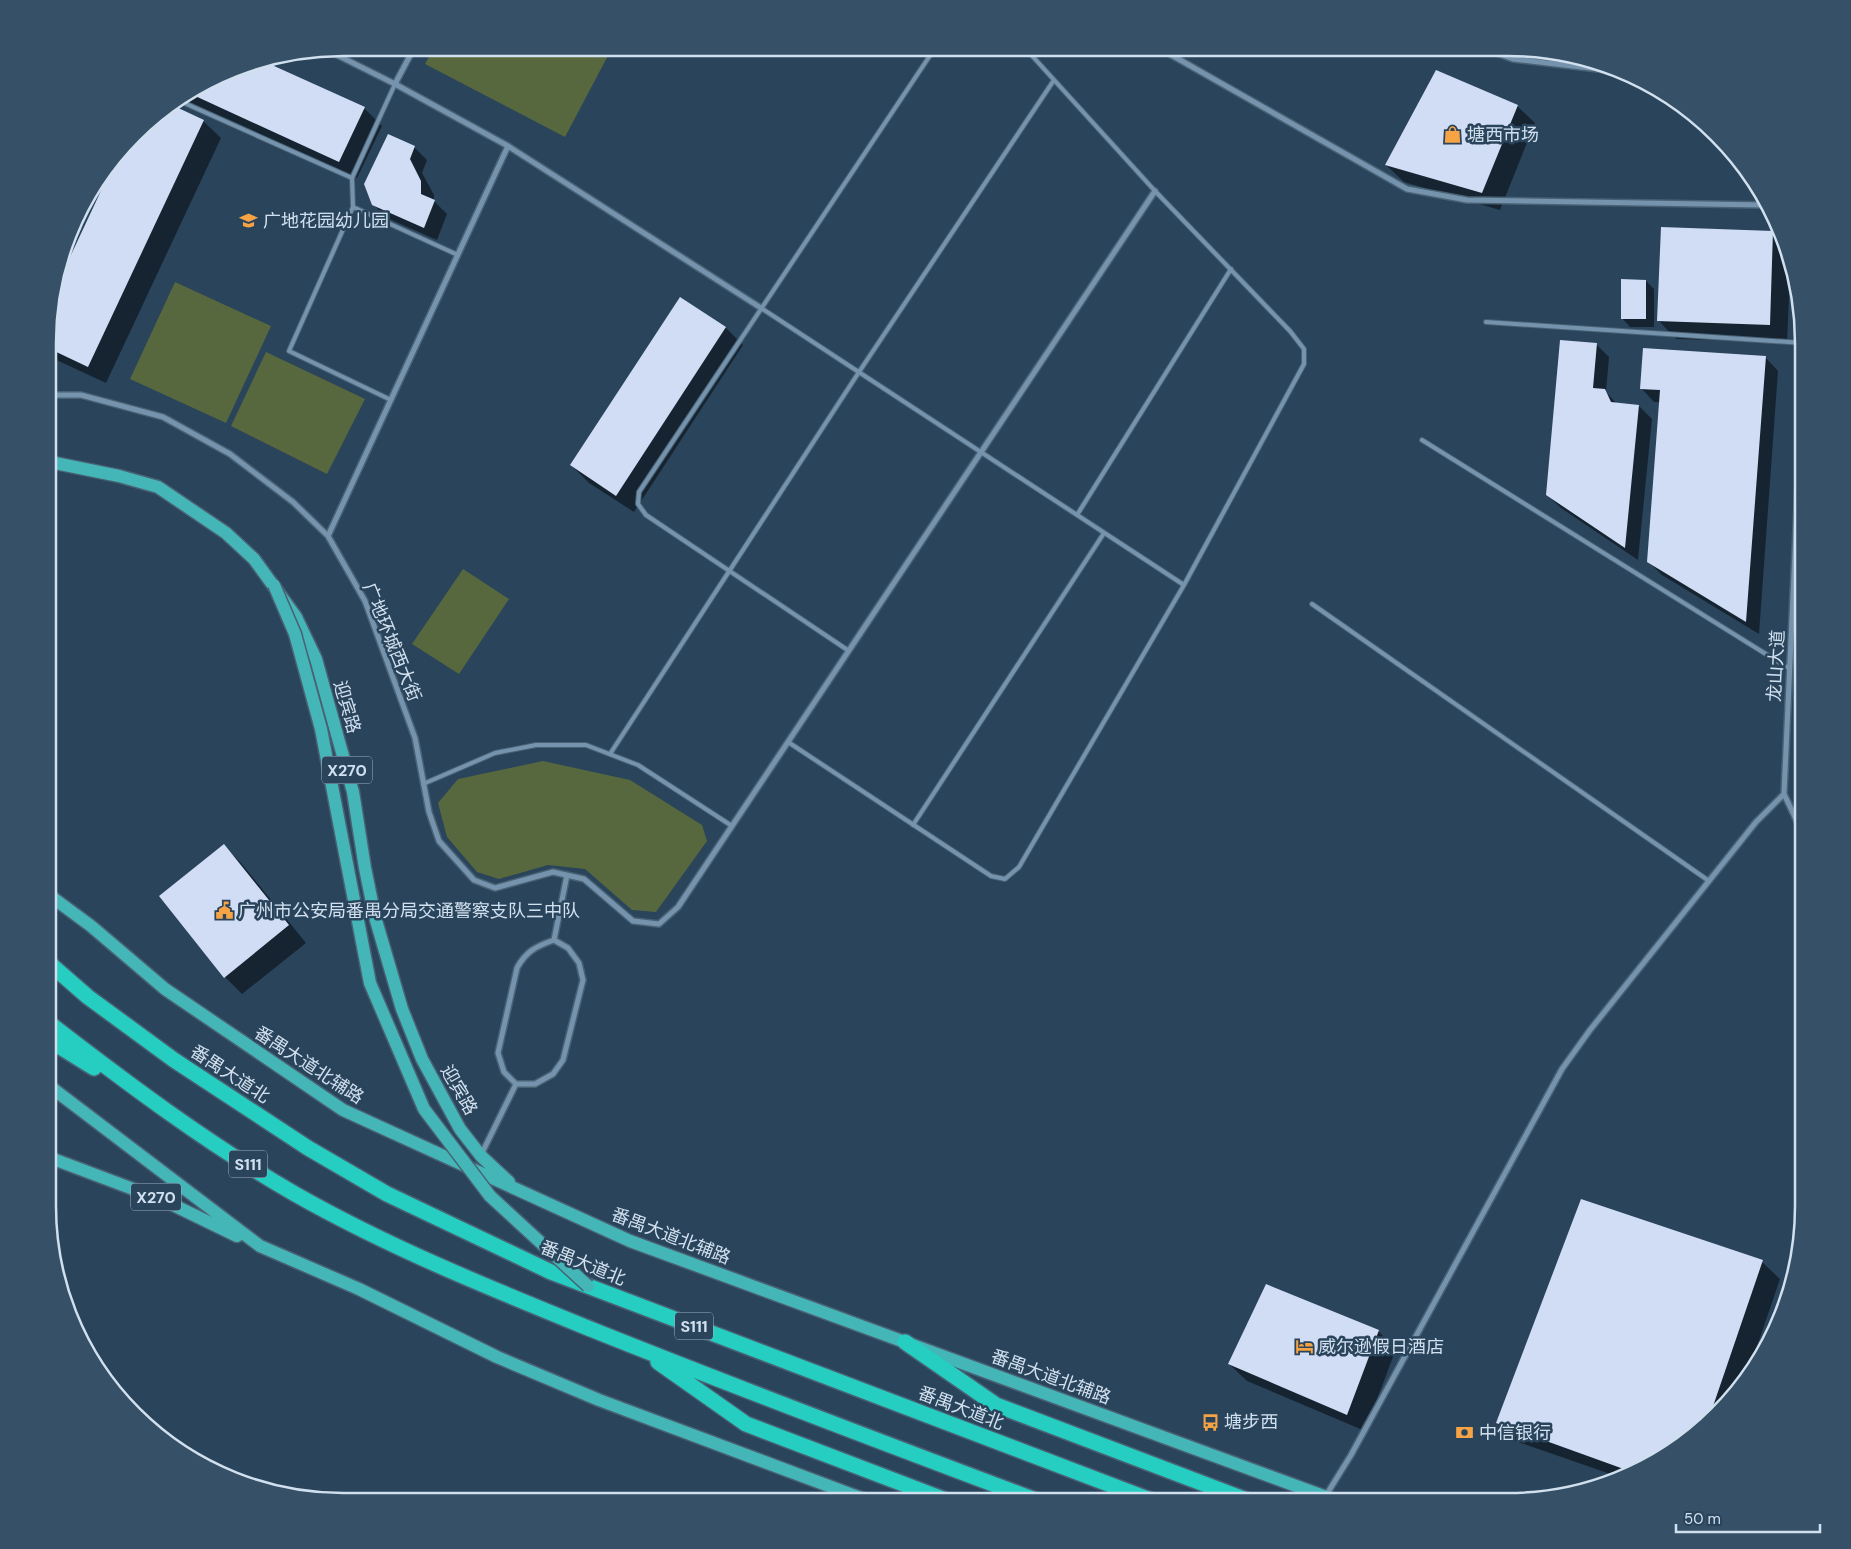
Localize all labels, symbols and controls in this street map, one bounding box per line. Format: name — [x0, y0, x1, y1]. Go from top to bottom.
place label: 塘西市场 — [1467, 123, 1539, 147]
shop icon: 塘西市场 — [1443, 125, 1463, 145]
place label: 广地花园幼儿园 — [263, 209, 389, 233]
school or university icon: 广地花园幼儿园 — [239, 211, 259, 231]
street label: 广地环城西大街 — [357, 579, 427, 705]
street label: 龙山大道 — [1762, 629, 1790, 703]
street label: 迎宾路 — [328, 678, 366, 736]
road number: X270 — [322, 756, 372, 784]
place label: 广州市公安局番禺分局交通警察支队三中队 — [238, 899, 580, 923]
public building icon: 广州市公安局番禺分局交通警察支队三中队 — [214, 901, 234, 921]
street label: 番禺大道北辅路 — [250, 1021, 368, 1109]
street label: 番禺大道北 — [186, 1039, 274, 1109]
street label: 迎宾路 — [435, 1061, 483, 1119]
road number: S111 — [229, 1150, 267, 1178]
road number: X270 — [131, 1184, 181, 1210]
street label: 番禺大道北辅路 — [608, 1202, 734, 1270]
street label: 番禺大道北 — [537, 1235, 629, 1291]
road number: S111 — [675, 1312, 713, 1340]
place label: 威尔逊假日酒店 — [1318, 1335, 1444, 1359]
hotel icon: 威尔逊假日酒店 — [1294, 1337, 1314, 1357]
street label: 番禺大道北辅路 — [988, 1344, 1114, 1410]
street label: 番禺大道北 — [915, 1381, 1007, 1435]
place label: 塘步西 — [1224, 1410, 1278, 1434]
bus stop icon: 塘步西 — [1200, 1412, 1220, 1432]
place label: 中信银行 — [1479, 1421, 1551, 1445]
bank icon: 中信银行 — [1455, 1423, 1475, 1443]
scale bar — [1676, 1502, 1820, 1534]
text: 50 m — [1684, 1509, 1721, 1529]

